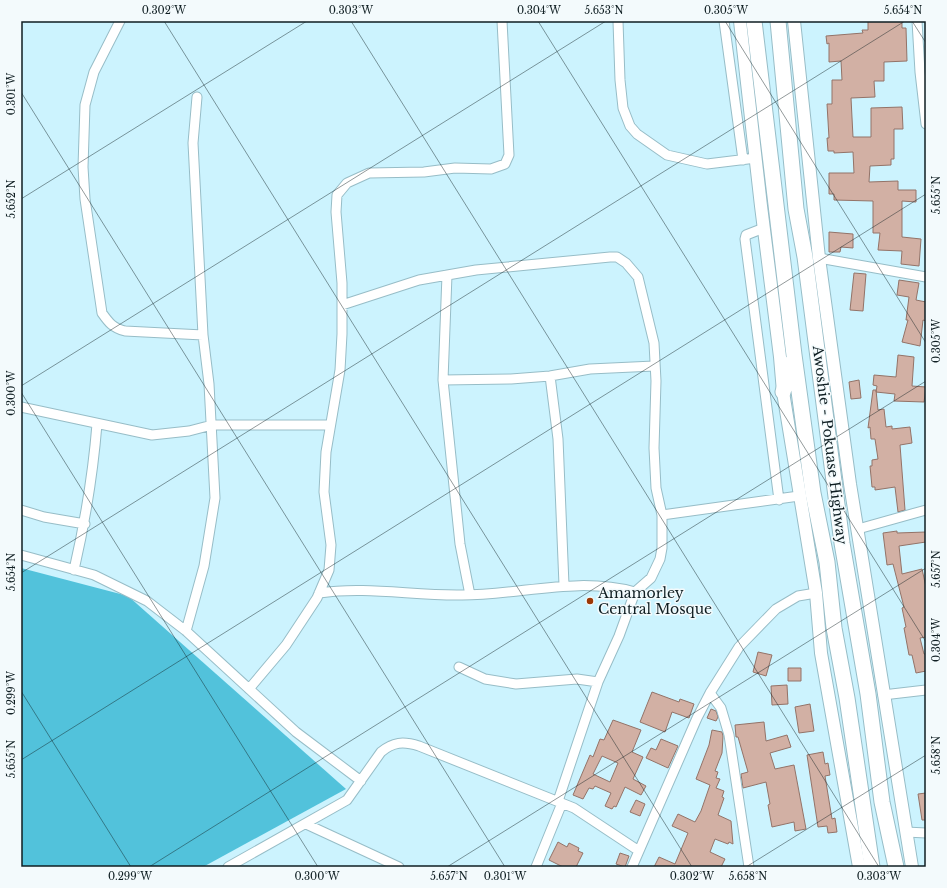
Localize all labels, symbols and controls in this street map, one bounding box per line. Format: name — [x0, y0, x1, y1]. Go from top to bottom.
text: 0.302°W — [142, 4, 186, 17]
text: 0.303°W — [329, 4, 373, 17]
text: 0.304°W — [517, 4, 561, 17]
text: 5.653°N — [585, 4, 623, 17]
text: 0.305°W — [704, 4, 748, 17]
text: 5.654°N — [884, 4, 922, 17]
text: 0.301°W — [5, 72, 18, 115]
text: 5.655°N — [930, 176, 943, 214]
text: 5.652°N — [5, 180, 18, 218]
text: 0.305°W — [930, 319, 943, 363]
street label: Awoshie - Pokuase Highway — [809, 343, 851, 546]
text: 0.300°W — [5, 370, 18, 416]
text: 5.657°N — [930, 550, 943, 588]
text: 5.654°N — [5, 553, 18, 591]
place label: Amamorley Central Mosque — [597, 584, 712, 618]
marker: Amamorley Central Mosque — [585, 596, 595, 606]
text: 0.304°W — [930, 618, 943, 662]
text: 0.299°W — [5, 671, 18, 715]
text: 5.658°N — [930, 736, 943, 774]
text: 5.655°N — [5, 740, 18, 778]
text: 0.299°W — [108, 870, 152, 883]
text: 0.300°W — [294, 870, 340, 883]
text: 5.657°N — [430, 870, 468, 883]
text: 0.301°W — [484, 870, 527, 883]
text: 0.302°W — [670, 870, 714, 883]
text: 5.658°N — [729, 870, 767, 883]
text: 0.303°W — [857, 870, 901, 883]

